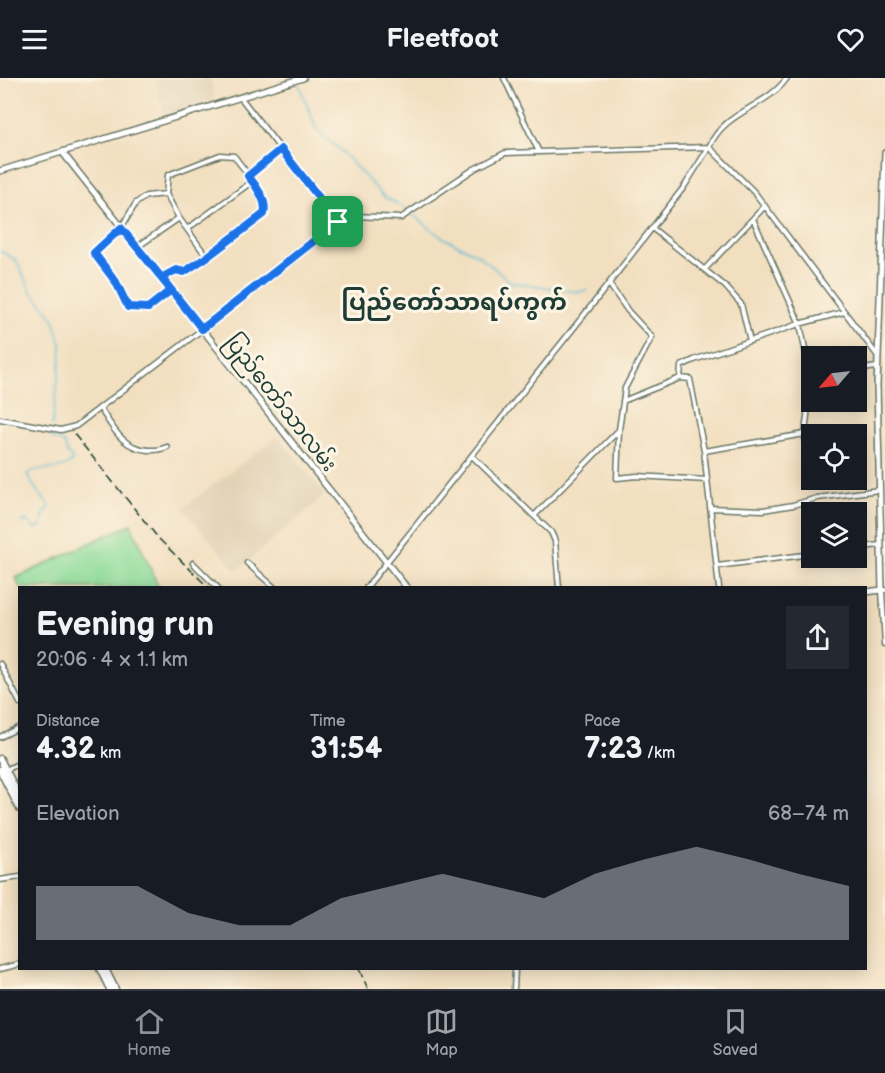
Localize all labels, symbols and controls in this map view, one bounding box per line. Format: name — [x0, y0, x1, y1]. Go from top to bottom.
icon: menu — [18, 23, 51, 56]
text: Fleetfoot — [386, 23, 499, 55]
icon: heart — [834, 23, 867, 56]
pin — [312, 196, 363, 247]
icon: arrive — [321, 205, 354, 238]
district label: ပြည်တော်သာရပ်ကွက် — [341, 286, 567, 321]
street label: ပြည်တော်သာလမ်း — [216, 327, 345, 479]
north arrow — [801, 346, 867, 412]
map controls — [801, 346, 867, 568]
button: locate — [801, 424, 867, 490]
button: layers — [801, 502, 867, 568]
text: Evening run — [36, 605, 214, 645]
button: share — [786, 606, 849, 669]
text: 20:06 · 4 × 1.1 km — [36, 648, 188, 672]
text: Distance — [36, 712, 100, 731]
text: Time — [310, 712, 345, 731]
text: Pace — [584, 712, 620, 731]
text: 4.32 — [36, 731, 96, 767]
text: 31:54 — [310, 731, 382, 767]
text: 7:23 — [584, 731, 643, 767]
text: km — [96, 744, 121, 763]
text: /km — [643, 744, 675, 763]
text: Elevation — [36, 802, 119, 826]
text: 68–74 m — [768, 802, 849, 826]
tab: Home — [127, 1005, 171, 1060]
tab: Map — [425, 1005, 458, 1060]
tab: Saved — [713, 1005, 758, 1060]

